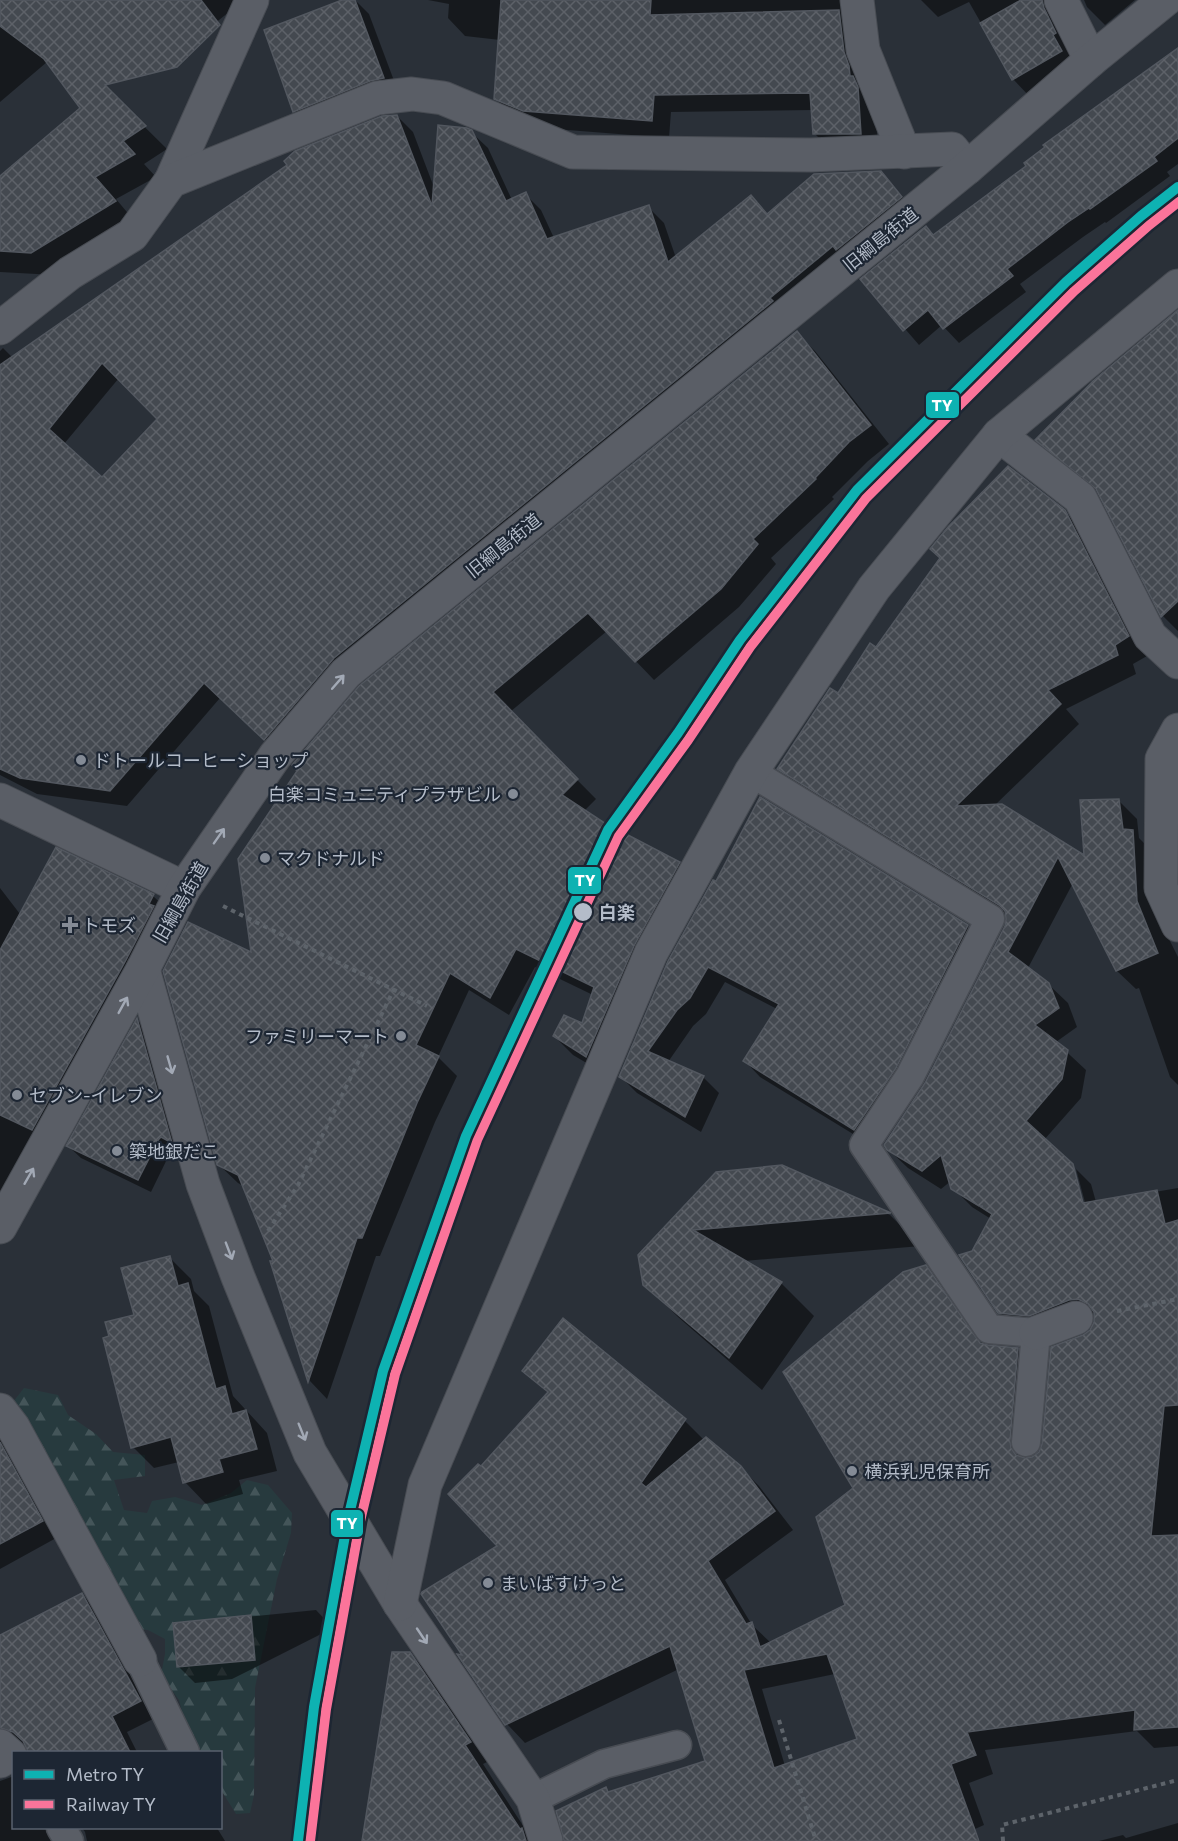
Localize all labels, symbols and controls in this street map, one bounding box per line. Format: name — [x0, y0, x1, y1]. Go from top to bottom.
street label: 旧綱島街道 — [838, 202, 922, 276]
line badge: TY — [925, 391, 960, 419]
text: TY — [931, 395, 953, 414]
street label: 旧綱島街道 — [461, 508, 545, 582]
one-way arrow — [331, 675, 345, 690]
place label: ドトールコーヒーショップ — [93, 749, 308, 771]
marker: ドトールコーヒーショップ — [74, 753, 88, 767]
place label: 白楽コミュニティプラザビル — [268, 783, 501, 805]
marker: 白楽コミュニティプラザビル — [506, 787, 520, 801]
one-way arrow — [213, 829, 225, 845]
place label: マクドナルド — [277, 847, 385, 869]
marker: マクドナルド — [258, 851, 272, 865]
street label: 旧綱島街道 — [148, 858, 212, 946]
line badge: TY — [567, 866, 602, 895]
text: TY — [574, 870, 596, 889]
marker: 白楽 — [572, 901, 594, 923]
place label: 白楽 — [599, 901, 635, 923]
place label: トモズ — [82, 914, 136, 936]
marker: トモズ — [63, 918, 77, 932]
one-way arrow — [118, 997, 129, 1015]
place label: ファミリーマート — [245, 1025, 389, 1047]
marker: ファミリーマート — [394, 1029, 408, 1043]
one-way arrow — [164, 1055, 176, 1074]
place label: セブン-イレブン — [29, 1084, 163, 1106]
marker: セブン-イレブン — [10, 1088, 24, 1102]
place label: 築地銀だこ — [129, 1140, 219, 1162]
marker: 築地銀だこ — [110, 1144, 124, 1158]
one-way arrow — [24, 1168, 35, 1186]
one-way arrow — [224, 1241, 235, 1260]
one-way arrow — [297, 1422, 308, 1441]
place label: 横浜乳児保育所 — [864, 1460, 990, 1482]
marker: 横浜乳児保育所 — [845, 1464, 859, 1478]
line badge: TY — [330, 1509, 364, 1538]
text: TY — [336, 1513, 358, 1532]
place label: まいばすけっと — [500, 1572, 626, 1594]
marker: まいばすけっと — [481, 1576, 495, 1590]
one-way arrow — [416, 1627, 428, 1643]
legend — [12, 1751, 222, 1829]
text: Metro TY — [66, 1763, 145, 1785]
text: Railway TY — [66, 1793, 156, 1815]

